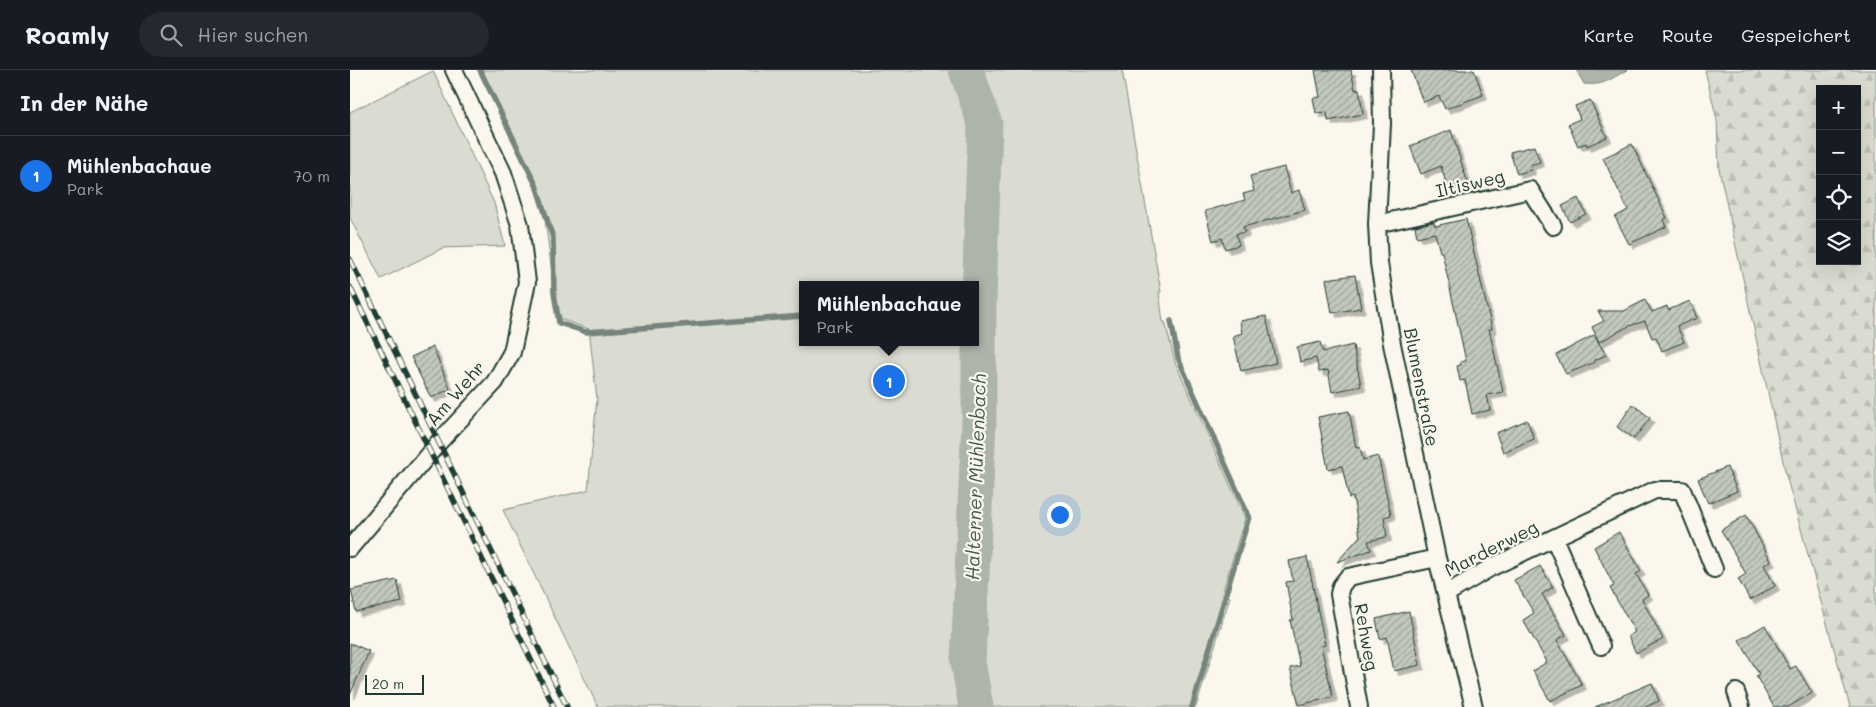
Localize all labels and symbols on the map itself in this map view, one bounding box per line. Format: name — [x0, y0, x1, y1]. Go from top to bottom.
street label: Iltisweg — [1433, 163, 1507, 203]
street label: Blumenstraße — [1399, 326, 1445, 448]
street label: Am Wehr — [420, 355, 490, 431]
pin: 1 — [873, 362, 905, 400]
water label: Halterner Mühlenbach — [959, 373, 991, 581]
your location — [1047, 502, 1073, 528]
street label: Marderweg — [1440, 514, 1542, 582]
street label: Rehweg — [1349, 601, 1385, 673]
scale bar — [365, 672, 424, 695]

